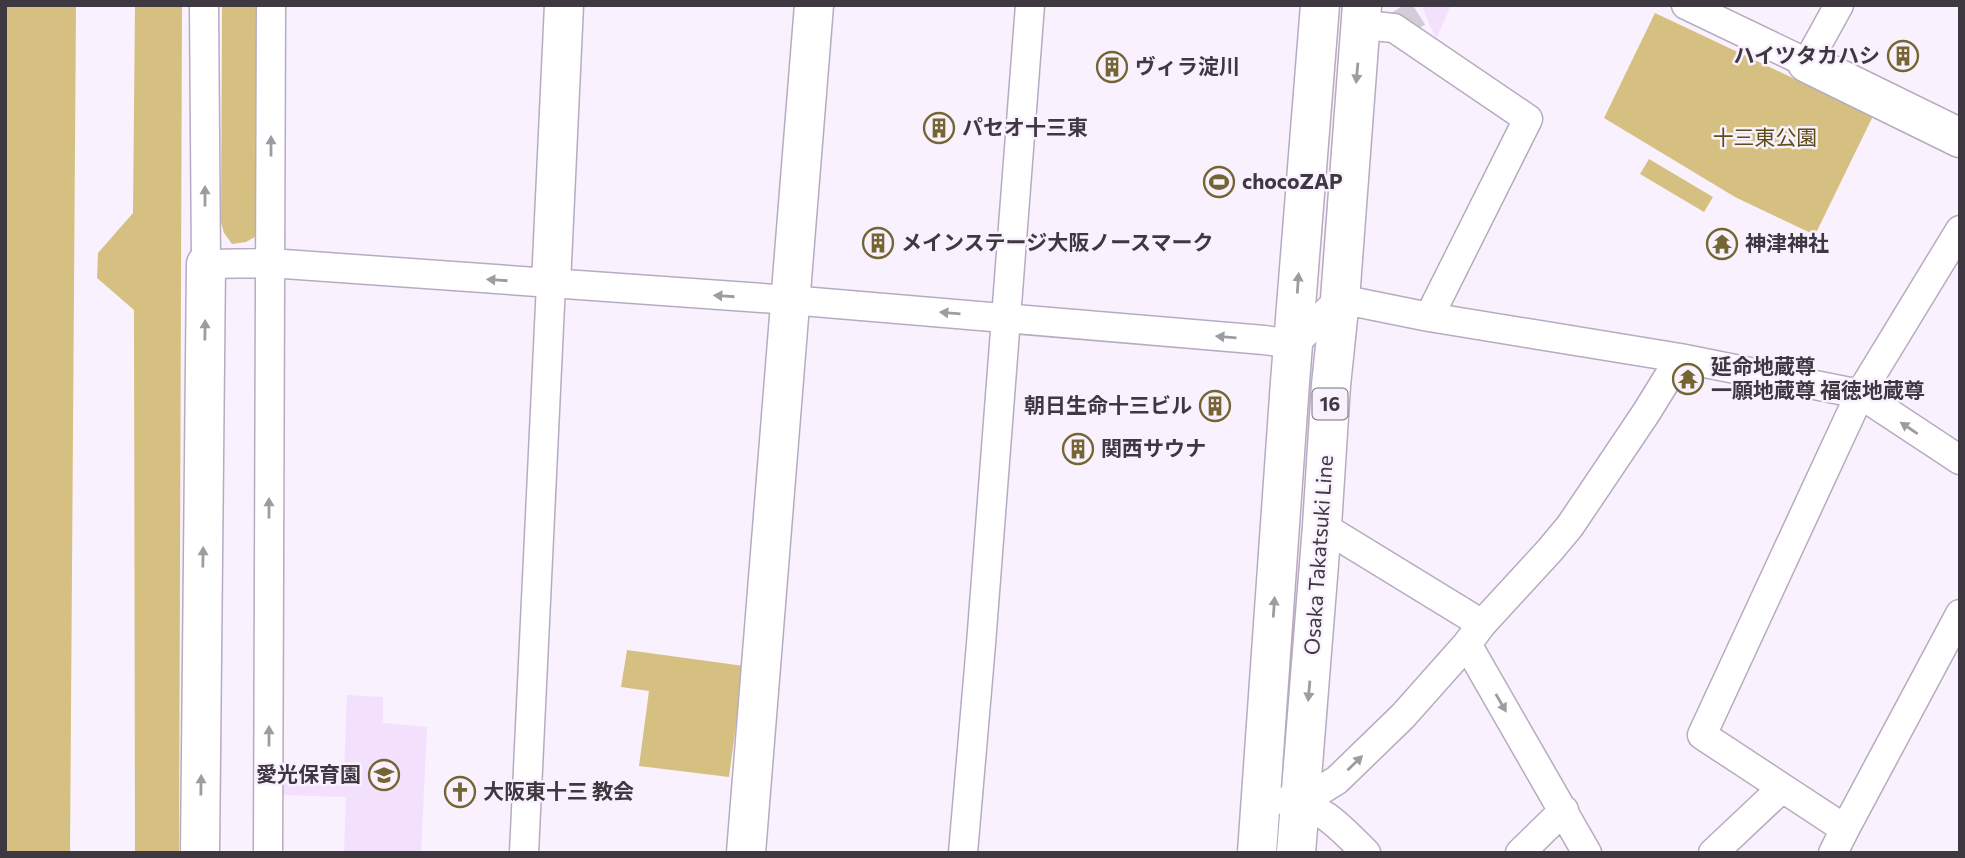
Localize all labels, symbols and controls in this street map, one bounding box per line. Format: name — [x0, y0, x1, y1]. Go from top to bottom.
building icon: ハイツタカハシ — [1886, 39, 1920, 73]
place label: ハイツタカハシ — [1733, 42, 1880, 67]
building icon: ヴィラ淀川 — [1095, 50, 1129, 84]
place label: ヴィラ淀川 — [1135, 53, 1240, 78]
one-way arrow — [1351, 62, 1362, 84]
building icon: パセオ十三東 — [922, 111, 956, 145]
place label: パセオ十三東 — [962, 114, 1088, 139]
park label: 十三東公園 — [1713, 124, 1818, 149]
one-way arrow — [265, 135, 277, 157]
sports icon: chocoZAP — [1202, 165, 1236, 199]
place label: chocoZAP — [1242, 168, 1343, 193]
one-way arrow — [199, 184, 211, 206]
building icon: メインステージ大阪ノースマーク — [861, 226, 895, 260]
temple icon: 神津神社 — [1705, 227, 1739, 261]
place label: メインステージ大阪ノースマーク — [901, 229, 1213, 254]
place label: 神津神社 — [1745, 230, 1829, 255]
one-way arrow — [1293, 272, 1304, 294]
one-way arrow — [485, 274, 507, 285]
one-way arrow — [712, 290, 734, 301]
one-way arrow — [939, 307, 961, 318]
one-way arrow — [199, 318, 211, 340]
one-way arrow — [1215, 331, 1237, 342]
place label: 延命地蔵尊 一願地蔵尊 福徳地蔵尊 — [1711, 353, 1925, 402]
temple icon: 延命地蔵尊 一願地蔵尊 福徳地蔵尊 — [1671, 362, 1705, 396]
road number: 16 — [1312, 388, 1348, 420]
building icon: 朝日生命十三ビル — [1198, 389, 1232, 423]
place label: 朝日生命十三ビル — [1024, 392, 1192, 417]
one-way arrow — [1900, 422, 1919, 435]
building icon: 関西サウナ — [1061, 432, 1095, 466]
place label: 関西サウナ — [1101, 435, 1206, 460]
street label: Osaka Takatsuki Line — [1298, 454, 1337, 656]
one-way arrow — [263, 497, 275, 519]
one-way arrow — [197, 546, 209, 568]
one-way arrow — [1269, 596, 1280, 618]
one-way arrow — [1303, 680, 1314, 702]
one-way arrow — [1495, 694, 1507, 713]
one-way arrow — [263, 724, 274, 746]
one-way arrow — [1346, 754, 1363, 771]
school or university icon: 愛光保育園 — [367, 758, 401, 792]
place label: 愛光保育園 — [256, 761, 361, 786]
one-way arrow — [195, 773, 207, 795]
church icon: 大阪東十三 教会 — [443, 775, 477, 809]
place label: 大阪東十三 教会 — [483, 778, 634, 803]

